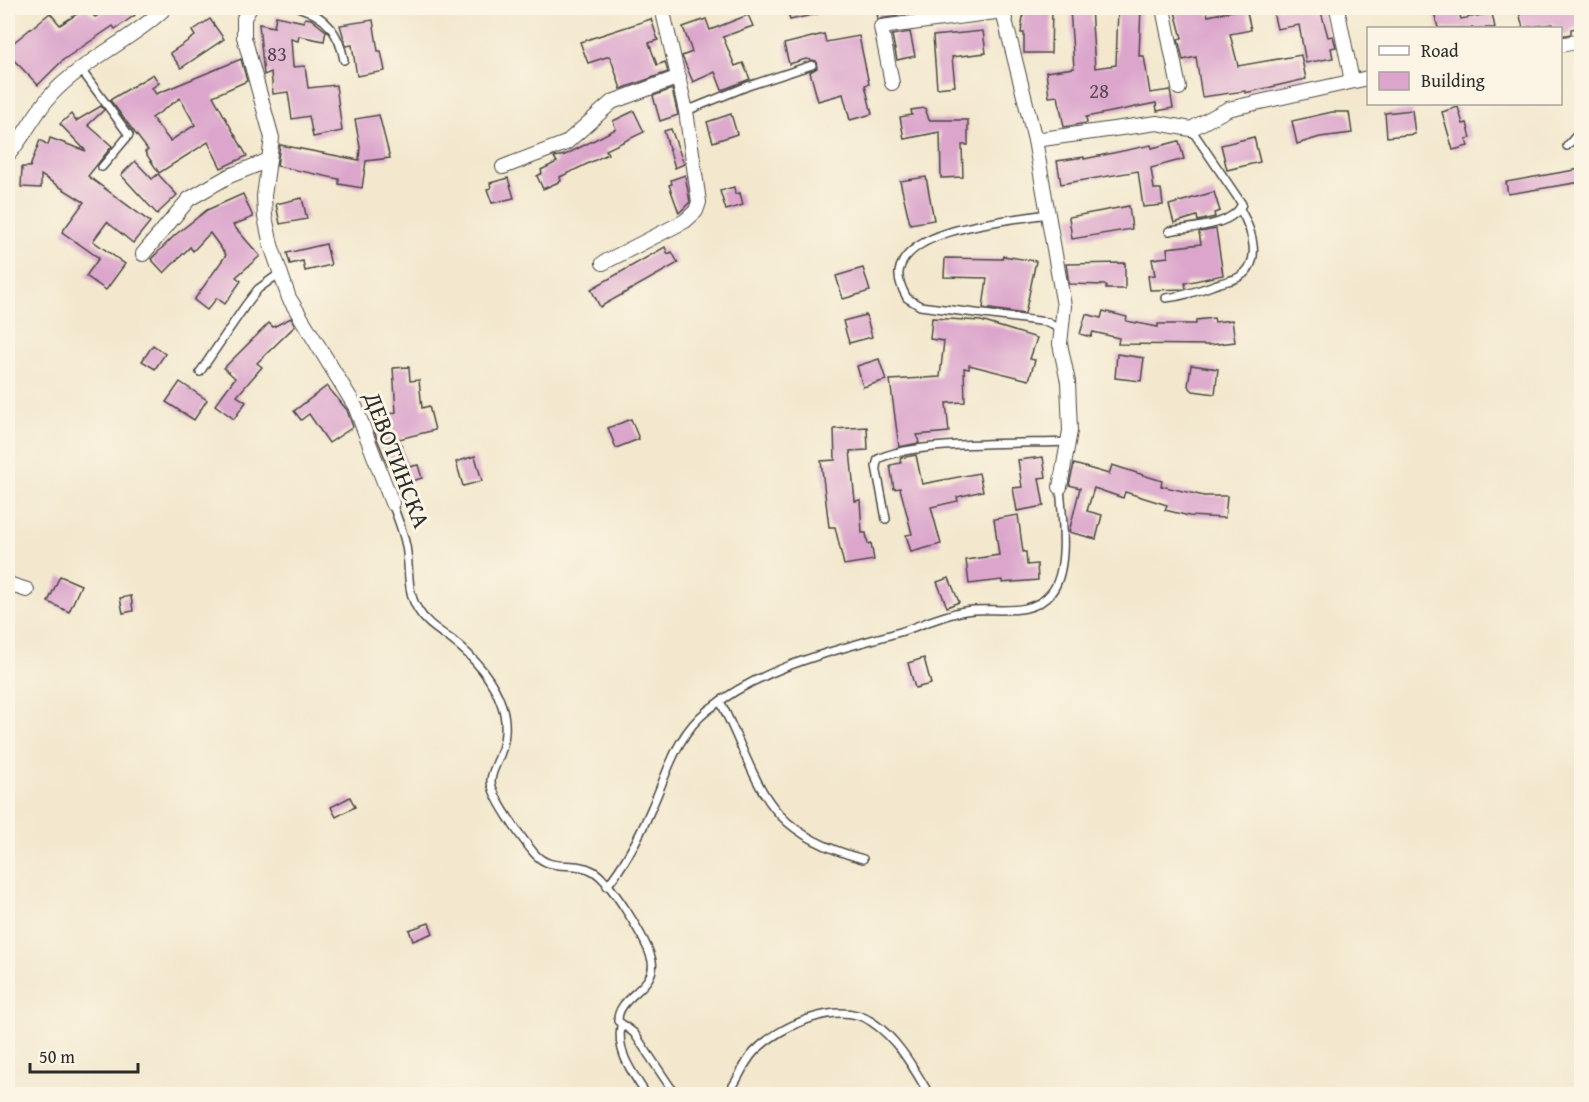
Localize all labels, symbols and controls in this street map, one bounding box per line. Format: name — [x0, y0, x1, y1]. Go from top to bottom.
legend — [1367, 27, 1562, 105]
text: Road — [1421, 37, 1459, 64]
house number: 83 — [267, 38, 287, 69]
text: Building — [1421, 67, 1485, 94]
house number: 28 — [1089, 75, 1109, 106]
street label: ДЕВОТИНСКА — [355, 386, 440, 534]
scale bar — [30, 1036, 138, 1074]
text: 50 m — [39, 1043, 75, 1070]

